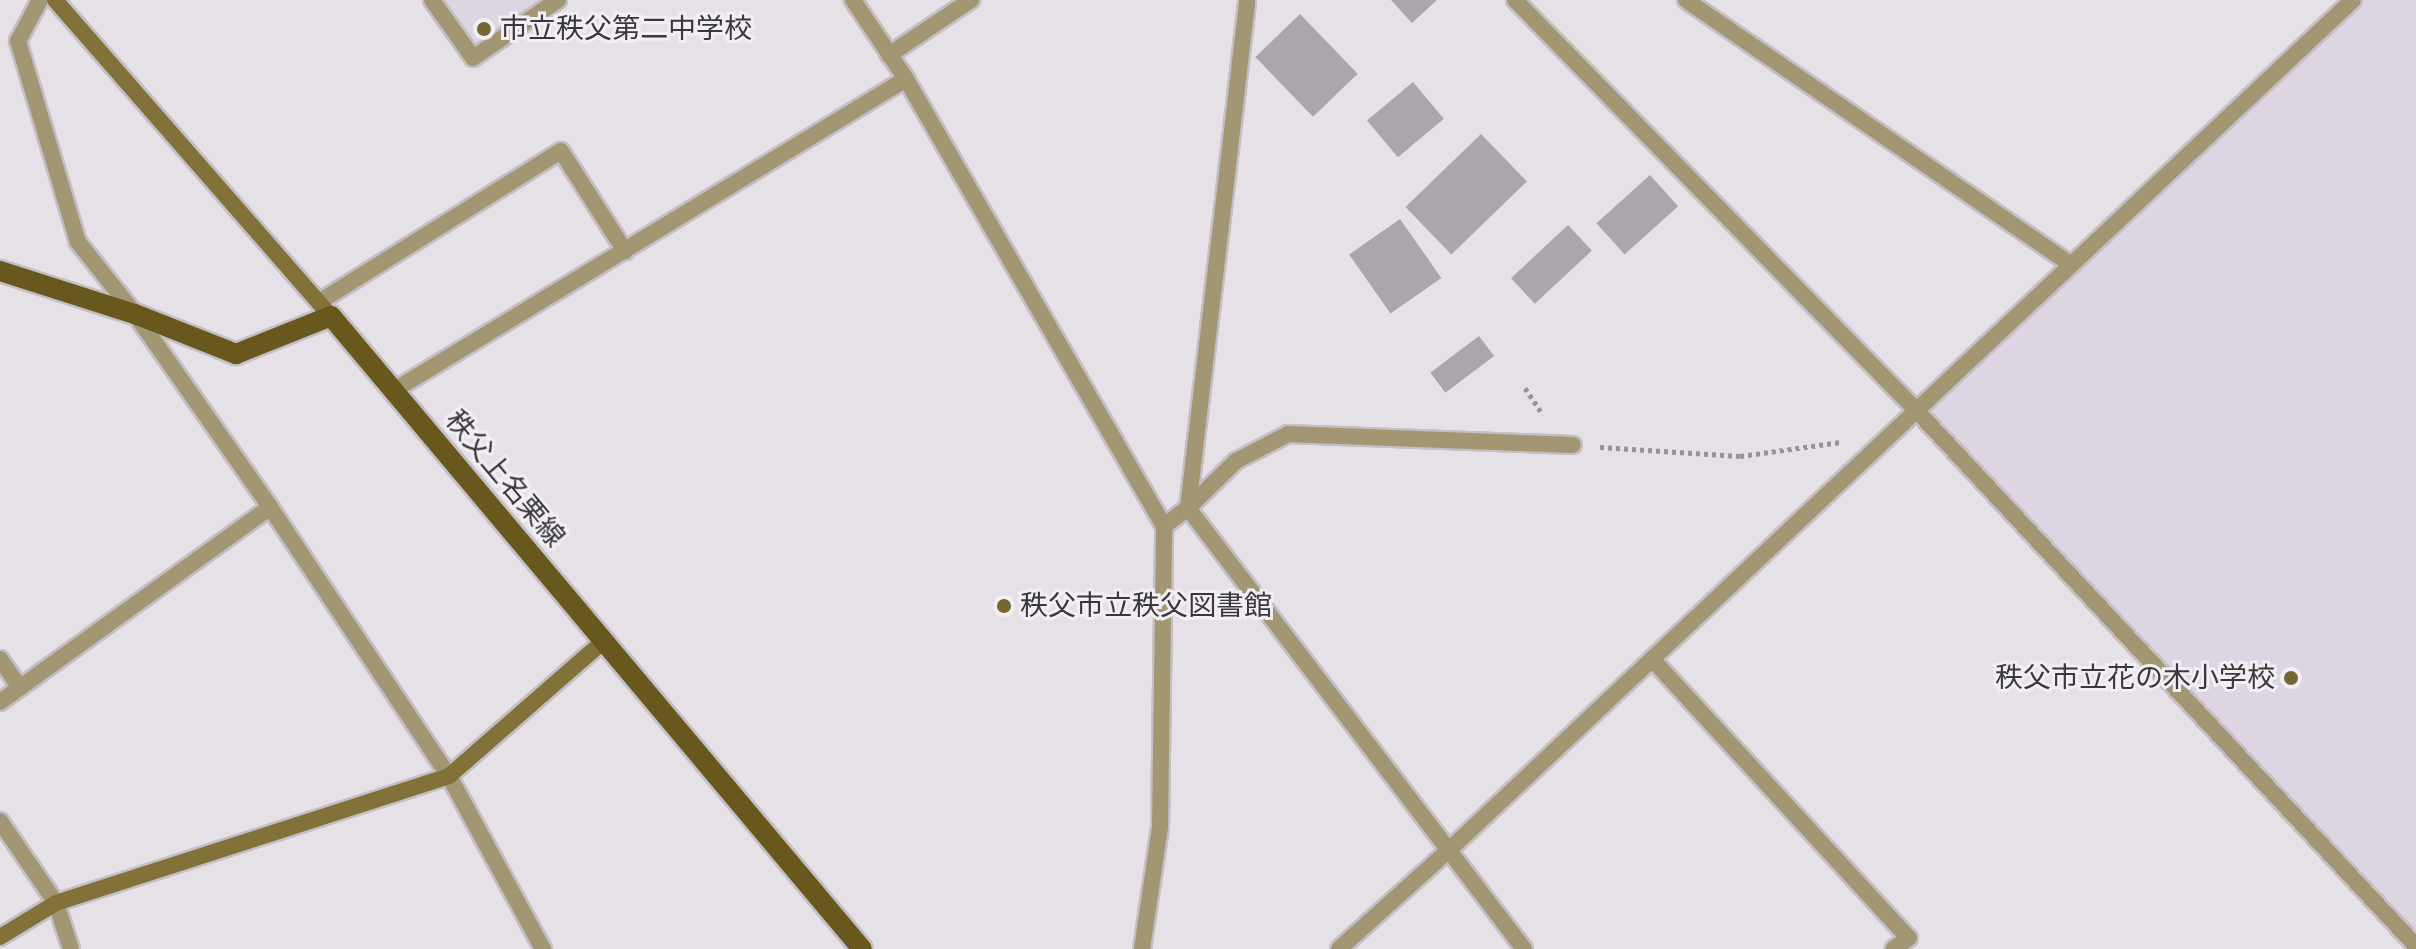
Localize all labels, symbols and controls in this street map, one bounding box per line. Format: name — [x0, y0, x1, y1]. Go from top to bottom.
place label: 市立秩父第二中学校 — [500, 12, 752, 46]
marker: 市立秩父第二中学校 — [475, 20, 493, 38]
street label: 秩父上名栗線 — [438, 404, 572, 554]
place label: 秩父市立秩父図書館 — [1020, 589, 1272, 623]
marker: 秩父市立秩父図書館 — [995, 597, 1013, 615]
place label: 秩父市立花の木小学校 — [1995, 661, 2275, 695]
marker: 秩父市立花の木小学校 — [2282, 669, 2300, 687]

